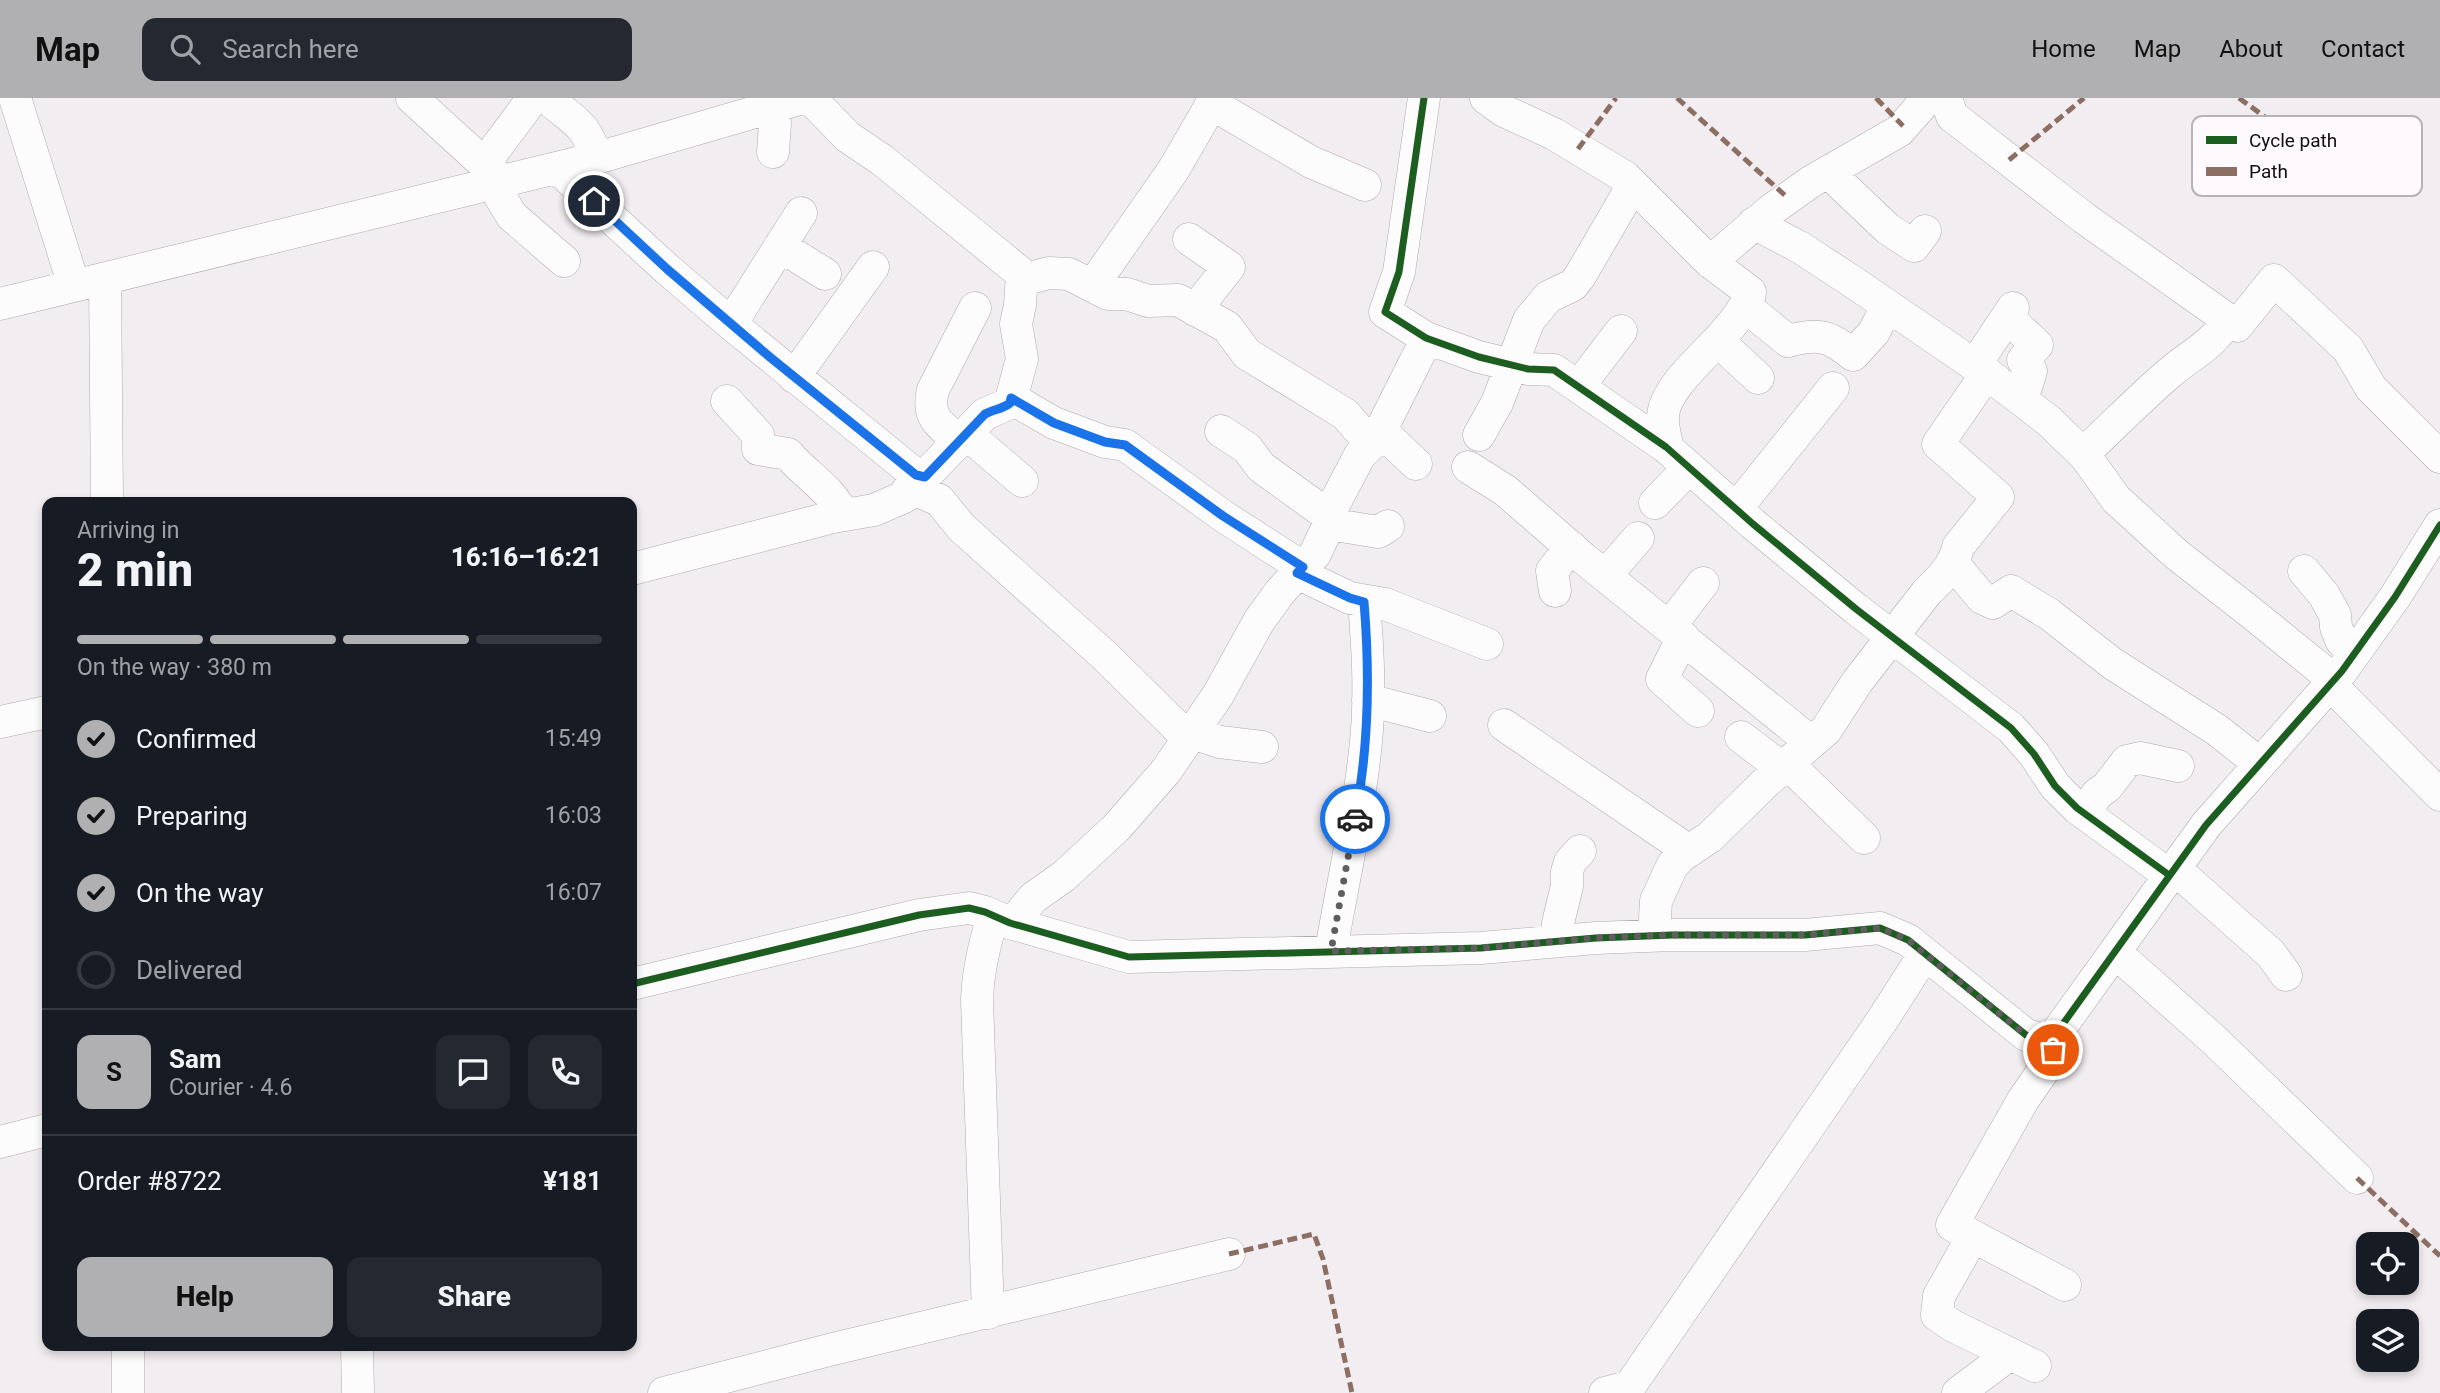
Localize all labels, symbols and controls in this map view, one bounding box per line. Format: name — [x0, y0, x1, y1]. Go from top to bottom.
search box — [142, 18, 632, 81]
text: Map — [35, 30, 100, 69]
icon: search — [166, 30, 204, 68]
text: Search here — [222, 34, 359, 64]
text: Home — [2031, 35, 2096, 63]
text: Map — [2134, 35, 2181, 63]
text: About — [2219, 35, 2283, 63]
text: Contact — [2321, 35, 2405, 63]
legend — [2192, 116, 2422, 196]
text: Cycle path — [2249, 129, 2337, 152]
text: Path — [2249, 160, 2288, 183]
pin — [564, 171, 624, 231]
icon: home — [575, 182, 613, 220]
text: Arriving in — [77, 517, 180, 544]
text: 16:16–16:21 — [451, 542, 602, 572]
text: 2 min — [77, 543, 193, 597]
text: On the way · 380 m — [77, 654, 272, 681]
icon: check — [77, 720, 115, 758]
text: Confirmed — [136, 724, 257, 754]
text: 15:49 — [545, 725, 602, 752]
courier — [1320, 784, 1390, 854]
icon: check — [77, 797, 115, 835]
icon: car — [1336, 800, 1374, 838]
text: Preparing — [136, 801, 248, 831]
text: 16:03 — [545, 802, 602, 829]
icon: check — [77, 874, 115, 912]
text: On the way — [136, 878, 264, 908]
text: 16:07 — [545, 879, 602, 906]
text: Delivered — [136, 955, 243, 985]
pin — [2023, 1020, 2083, 1080]
icon: bag — [2034, 1031, 2072, 1069]
button: chat — [436, 1035, 510, 1109]
button: phone — [528, 1035, 602, 1109]
text: Sam — [169, 1044, 221, 1074]
text: S — [106, 1057, 122, 1087]
text: Courier · 4.6 — [169, 1074, 292, 1101]
text: Order #8722 — [77, 1166, 222, 1196]
text: ¥181 — [543, 1166, 602, 1196]
map controls — [2356, 1232, 2419, 1372]
button: locate — [2356, 1232, 2419, 1295]
button: Help — [77, 1257, 333, 1337]
button: Share — [347, 1257, 602, 1337]
button: layers — [2356, 1309, 2419, 1372]

